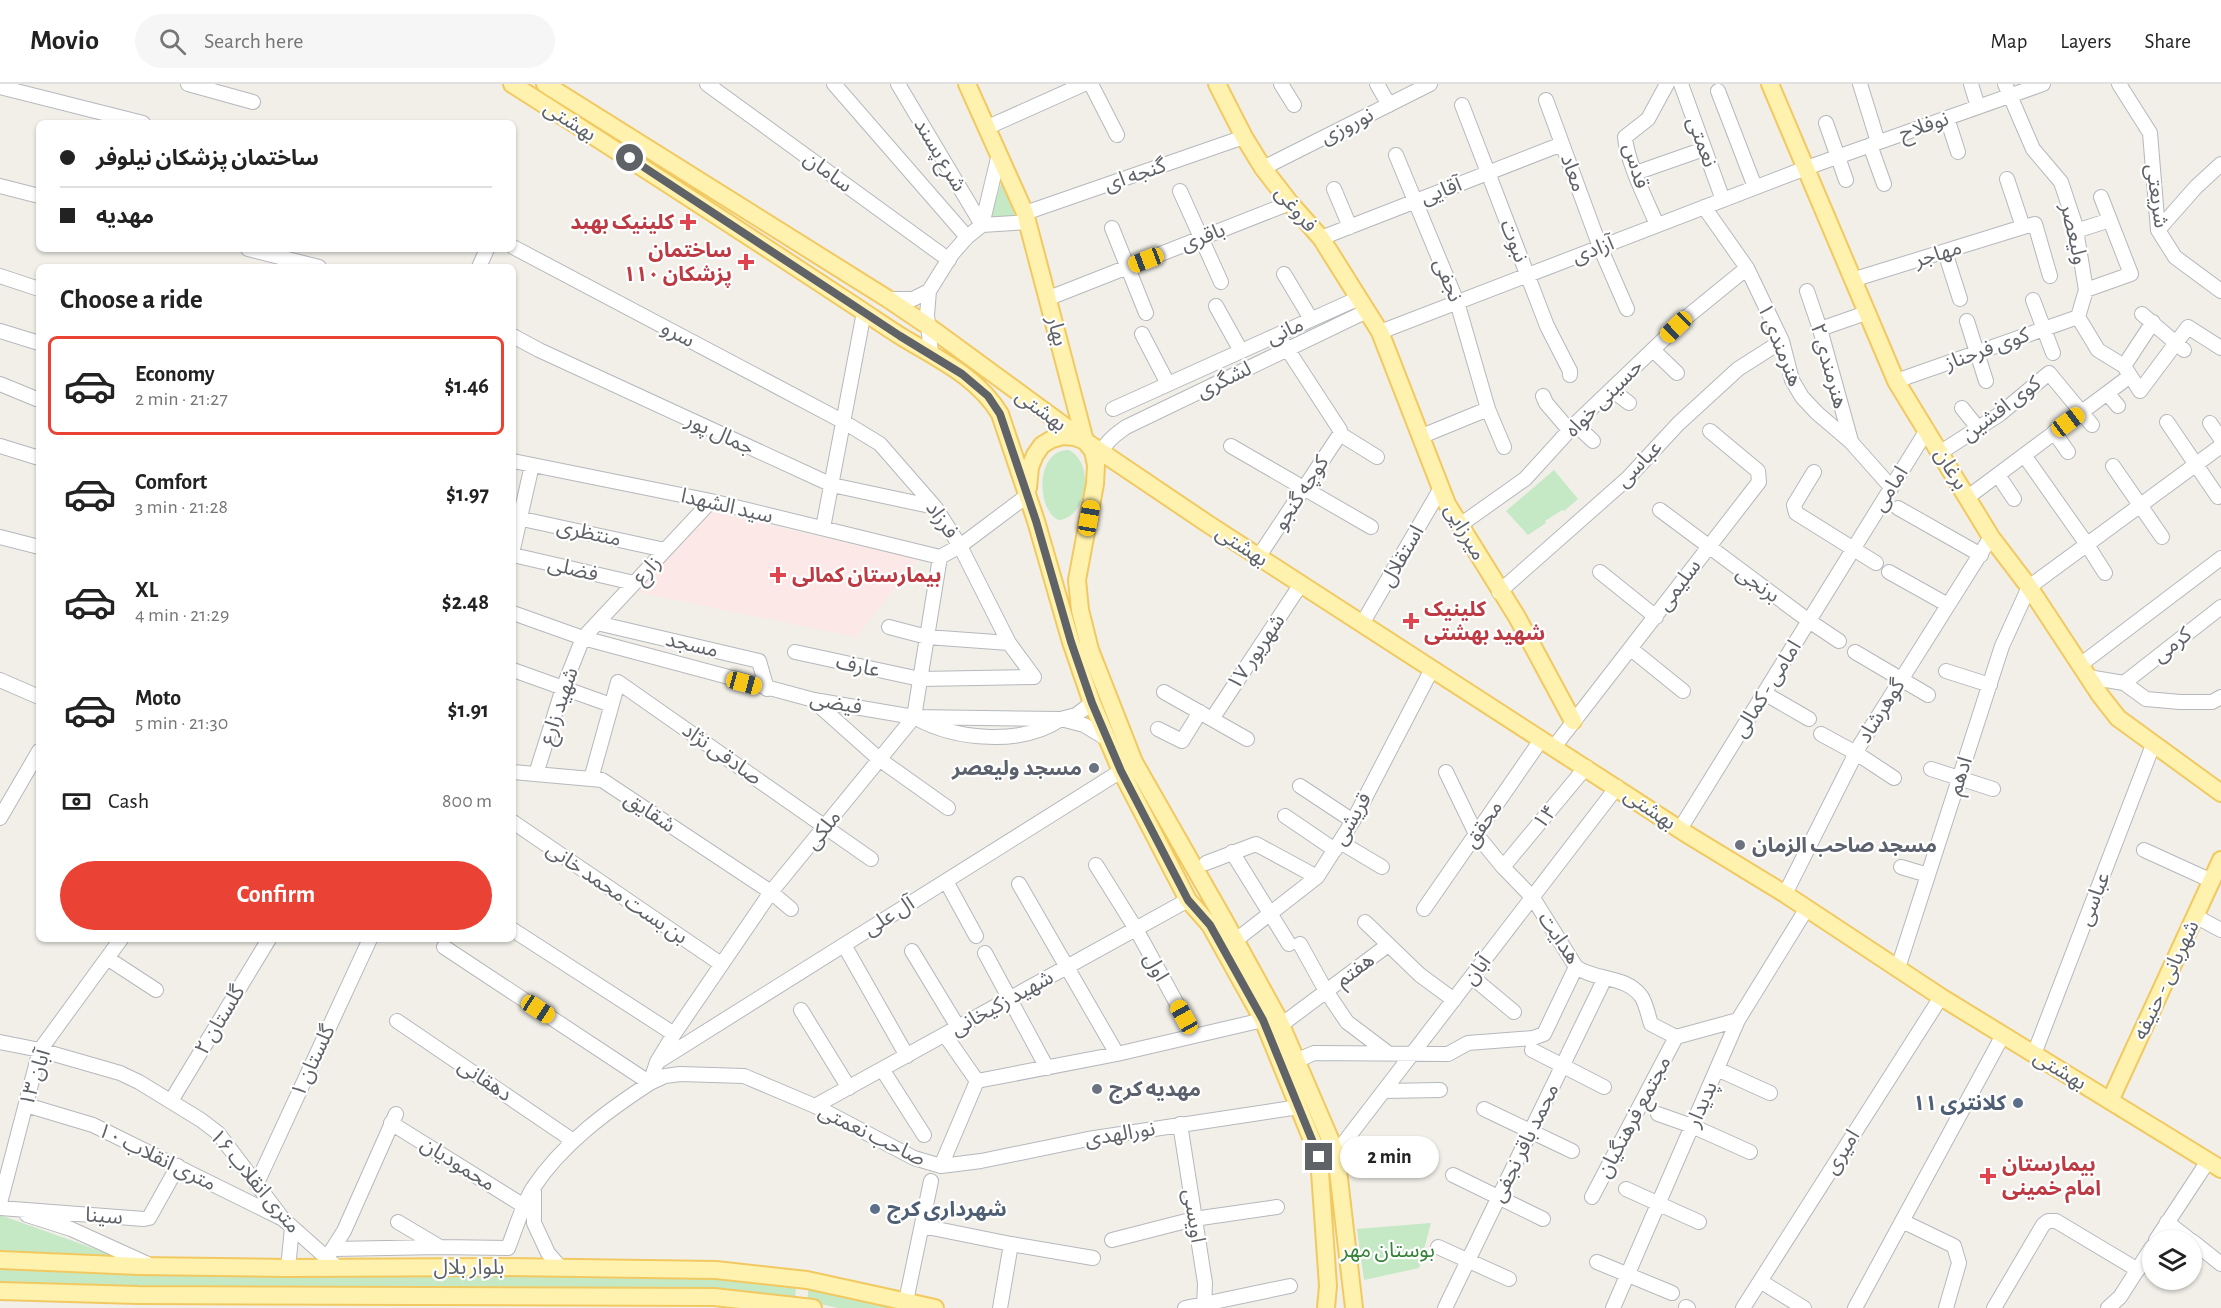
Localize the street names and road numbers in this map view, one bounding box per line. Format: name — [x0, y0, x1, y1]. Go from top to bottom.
street label: بهشتى — [540, 97, 600, 146]
street label: نوروزی — [1317, 104, 1377, 149]
street label: نوفلاح — [1896, 108, 1953, 148]
street label: نعمتی — [1682, 114, 1721, 170]
street label: شرع پسند — [907, 115, 970, 197]
street label: قدس — [1619, 141, 1652, 191]
street label: سامان — [799, 148, 856, 197]
street label: معاد — [1557, 152, 1589, 194]
street label: گنجه ای — [1101, 154, 1169, 196]
street label: شریعتی — [2141, 163, 2172, 230]
street label: آقایی — [1417, 172, 1466, 209]
street label: فروغی — [1270, 182, 1321, 237]
street label: ولیعصر — [2056, 201, 2091, 267]
street label: نبوت — [1495, 217, 1532, 265]
street label: باقری — [1178, 219, 1228, 256]
street label: آزادی — [1569, 231, 1618, 268]
street label: مهاجر — [1911, 237, 1965, 272]
street label: نجفی — [1429, 255, 1466, 305]
street label: هنرمندی ۱ — [1753, 300, 1806, 390]
street label: بهار — [1042, 313, 1071, 348]
street label: مانی — [1263, 314, 1307, 349]
street label: سرو — [658, 317, 698, 352]
street label: هنرمندی ۲ — [1806, 321, 1851, 411]
street label: کوی فرحناز — [1941, 324, 2033, 375]
street label: حسینی خواه — [1561, 355, 1647, 441]
street label: لشگری — [1193, 357, 1255, 403]
street label: کوی افشین — [1957, 372, 2045, 446]
street label: بهشتى — [1011, 385, 1070, 436]
street label: جمال پور — [681, 409, 757, 461]
street label: عباسی — [1612, 437, 1667, 492]
street label: برغان — [1930, 445, 1971, 494]
street label: کوچه گنجو — [1269, 451, 1335, 535]
street label: امامی — [1868, 463, 1913, 516]
street label: سید الشهدا — [679, 485, 775, 528]
street label: فرزاد — [921, 498, 962, 543]
street label: میرزایی — [1440, 500, 1489, 564]
street label: منتظری — [555, 516, 623, 551]
street label: بهشتی — [1212, 522, 1272, 571]
street label: استقلال — [1376, 522, 1429, 591]
street label: زارع — [629, 552, 668, 591]
street label: فضلی — [546, 553, 600, 586]
street label: سلیمی — [1653, 555, 1706, 615]
street label: برنجی — [1732, 561, 1784, 607]
street label: ۱۷ شهریور — [1223, 610, 1290, 694]
street label: کرمی — [2149, 623, 2196, 667]
street label: مسجد — [664, 629, 720, 661]
street label: امامی - کمالی — [1729, 637, 1806, 742]
street label: عارف — [834, 651, 882, 682]
street label: شهید زارع — [536, 665, 586, 749]
street label: گوهرشاد — [1852, 675, 1910, 747]
street label: فیضی — [808, 688, 864, 719]
street label: صادقی نژاد — [678, 719, 766, 790]
street label: ادهم — [1944, 754, 1980, 799]
street label: بهشتی — [1620, 784, 1680, 835]
street label: شقایق — [620, 788, 679, 838]
street label: قریشی — [1329, 789, 1376, 849]
street label: محقق — [1460, 797, 1508, 852]
street label: ۱۴ — [1529, 801, 1561, 833]
street label: ملکی — [801, 807, 846, 854]
street label: بن بست محمد خانی — [542, 838, 691, 949]
street label: عباسی — [2074, 869, 2115, 929]
street label: آل علی — [859, 891, 919, 940]
street label: هدایت — [1534, 908, 1584, 968]
street label: شهربانی - حنیفه — [2129, 917, 2204, 1043]
street label: اول — [1139, 949, 1172, 985]
street label: هفتم — [1332, 949, 1381, 994]
street label: آبان — [1458, 950, 1496, 989]
street label: شهید زکیخانی — [947, 966, 1057, 1041]
street label: گلستان ۲ — [190, 981, 250, 1059]
street label: گلستان ۱ — [286, 1021, 340, 1101]
street label: ۱۳ آبان — [14, 1046, 55, 1109]
street label: بهشتی — [2029, 1046, 2090, 1095]
street label: مجتمع فرهنگیان — [1592, 1052, 1678, 1183]
street label: دهقانی — [454, 1055, 516, 1106]
street label: پدیدار — [1682, 1078, 1723, 1132]
street label: محمد باقر نجفی — [1487, 1080, 1564, 1206]
street label: صاحب نعمتی — [815, 1100, 929, 1171]
street label: نورالهدی — [1083, 1118, 1157, 1151]
street label: ۱۰ متری انقلاب — [94, 1119, 219, 1196]
street label: ۱۶ متری انقلاب — [205, 1125, 304, 1238]
street label: امیری — [1820, 1126, 1865, 1179]
street label: محمودیان — [417, 1133, 499, 1196]
street label: اویسی — [1178, 1188, 1209, 1244]
street label: سینا — [84, 1204, 123, 1228]
street label: بلوار بلال — [434, 1257, 504, 1279]

